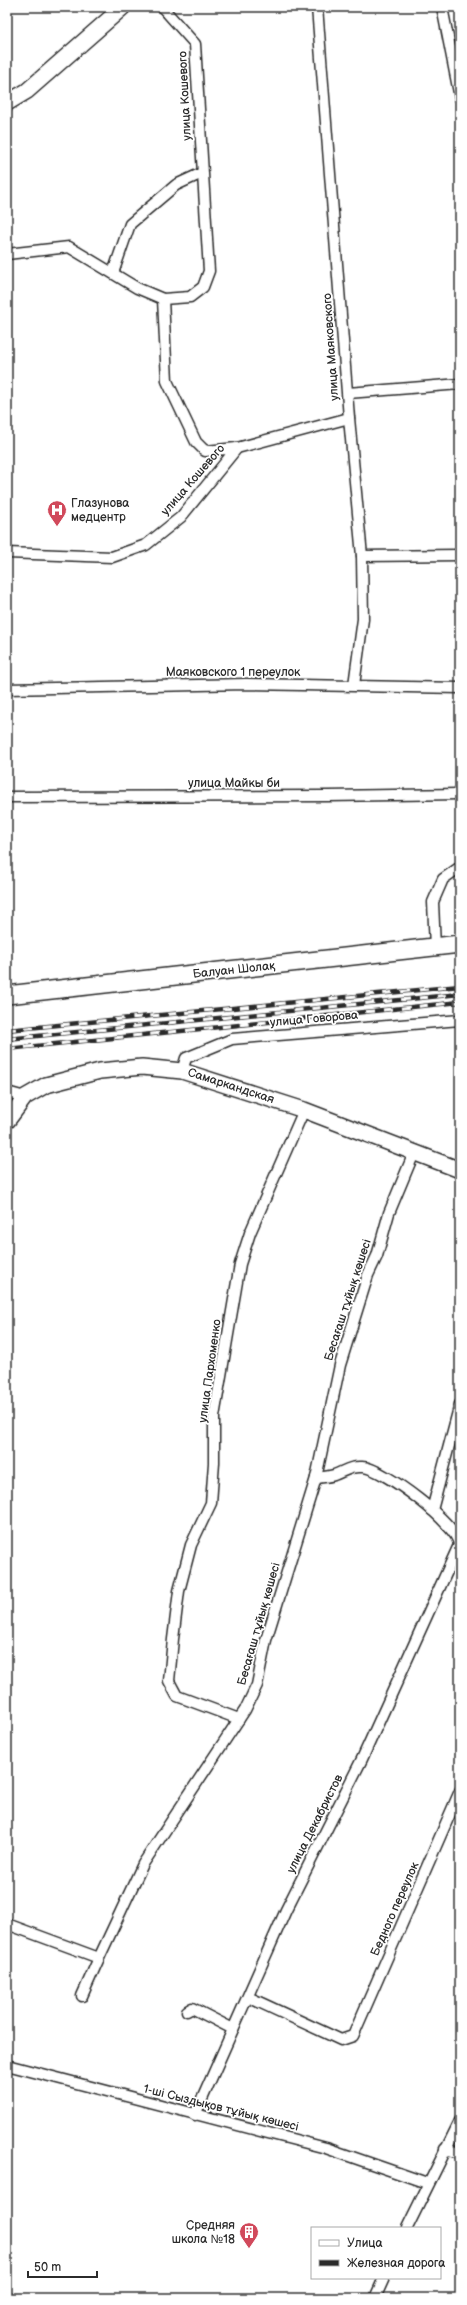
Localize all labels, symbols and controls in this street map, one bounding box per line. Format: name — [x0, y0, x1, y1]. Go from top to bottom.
street label: улица Кошевого — [175, 51, 195, 141]
street label: улица Маяковского — [320, 293, 342, 401]
street label: улица Кошевого — [158, 441, 228, 519]
place label: Глазунова медцентр — [71, 496, 129, 525]
hospital icon: Глазунова медцентр — [46, 499, 68, 527]
street label: Маяковского 1 переулок — [166, 665, 301, 680]
street label: улица Майкы би — [188, 776, 280, 791]
street label: Балуан Шолақ — [192, 958, 276, 982]
street label: улица Говорова — [269, 1008, 359, 1030]
street label: Самаркандская — [186, 1065, 277, 1107]
street label: Бесағаш тұйық көшесі — [321, 1237, 375, 1363]
street label: улица Пархоменко — [195, 1318, 225, 1424]
street label: Бесағаш тұйық көшесі — [234, 1561, 284, 1687]
street label: улица Декабристов — [284, 1772, 347, 1876]
street label: Бедного переулок — [368, 1859, 423, 1958]
street label: 1-ші Сыздықов тұйық көшесі — [142, 2081, 300, 2135]
place label: Средняя школа №18 — [172, 2218, 235, 2247]
building icon: Средняя школа №18 — [238, 2221, 260, 2249]
legend — [311, 2227, 441, 2279]
text: Улица — [347, 2236, 383, 2251]
scale bar — [28, 2253, 97, 2279]
text: Железная дорога — [347, 2256, 445, 2271]
text: 50 m — [34, 2260, 61, 2275]

